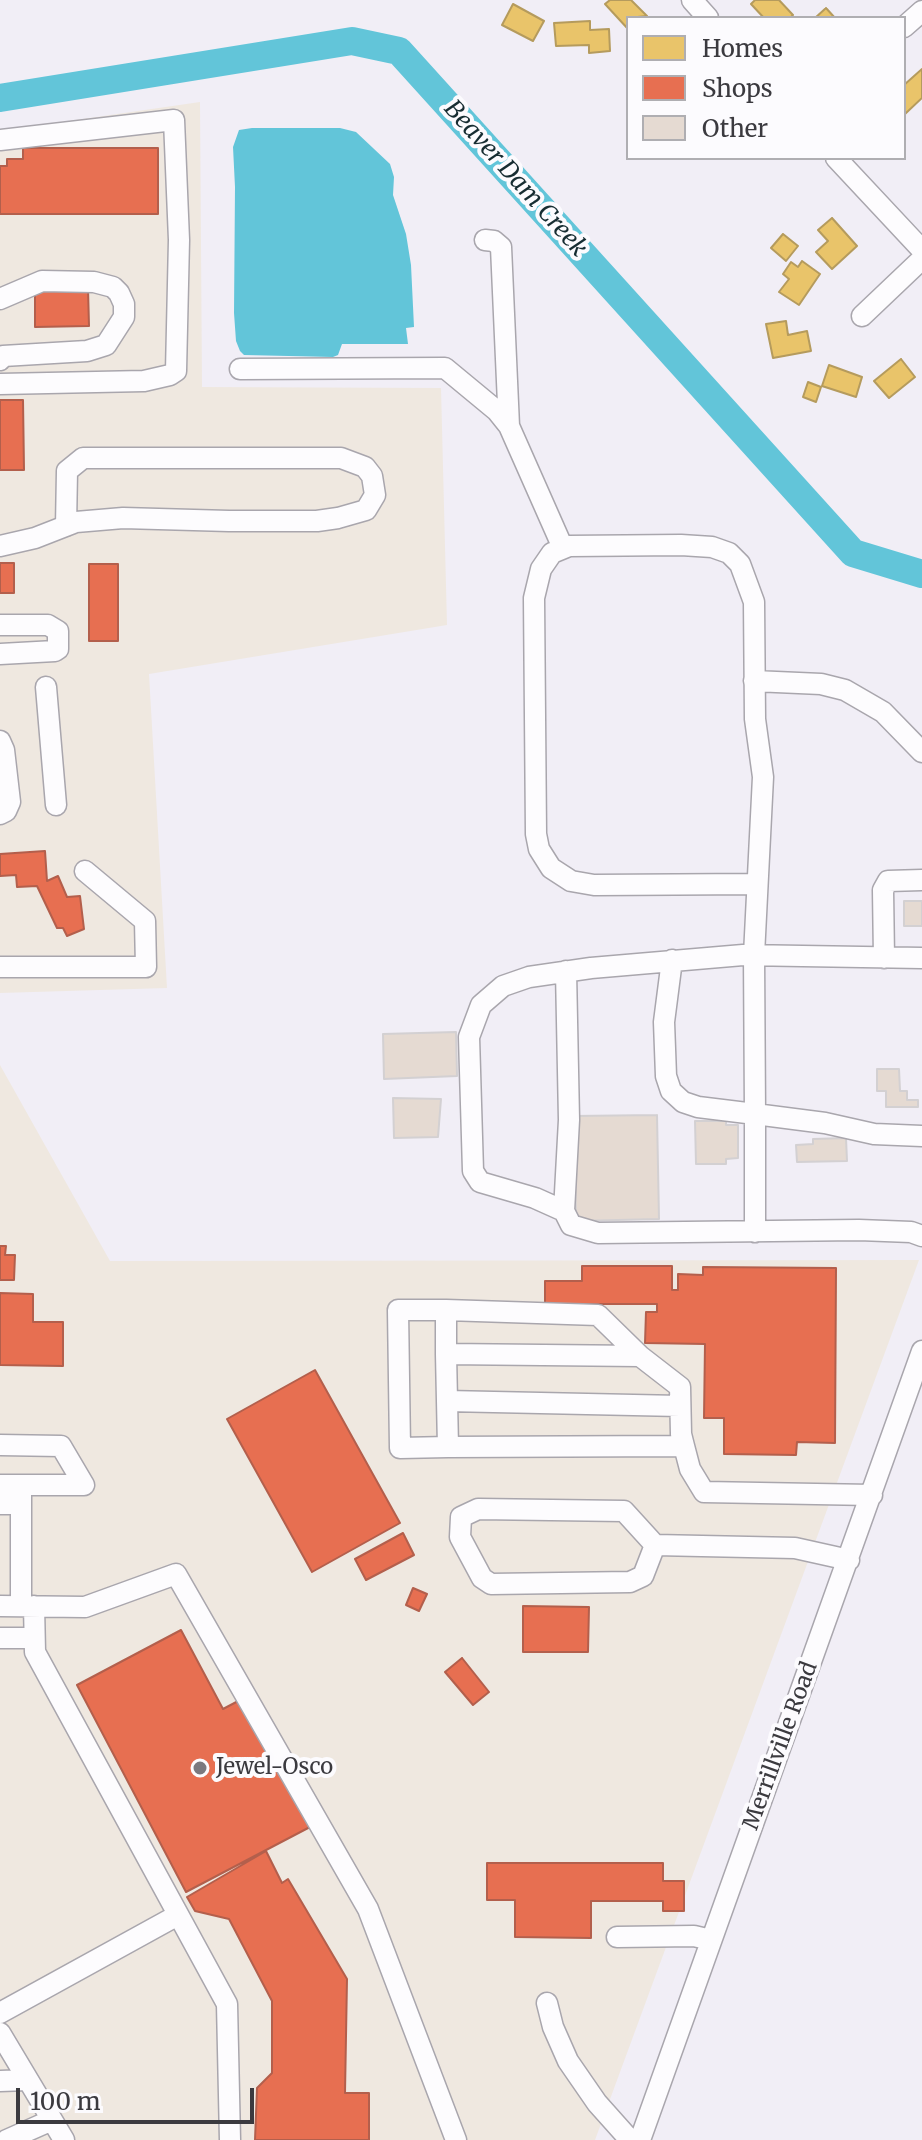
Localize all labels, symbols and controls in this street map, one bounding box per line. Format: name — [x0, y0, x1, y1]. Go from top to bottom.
legend — [626, 16, 906, 160]
text: Homes — [702, 33, 783, 64]
text: Shops — [702, 73, 773, 104]
water label: Beaver Dam Creek — [437, 95, 593, 263]
text: Other — [702, 113, 768, 144]
street label: Merrillville Road — [738, 1658, 824, 1834]
place label: Jewel-Osco — [216, 1755, 333, 1781]
marker: Jewel-Osco — [191, 1759, 209, 1777]
scale bar — [20, 2072, 258, 2122]
text: 100 m — [30, 2086, 100, 2117]

